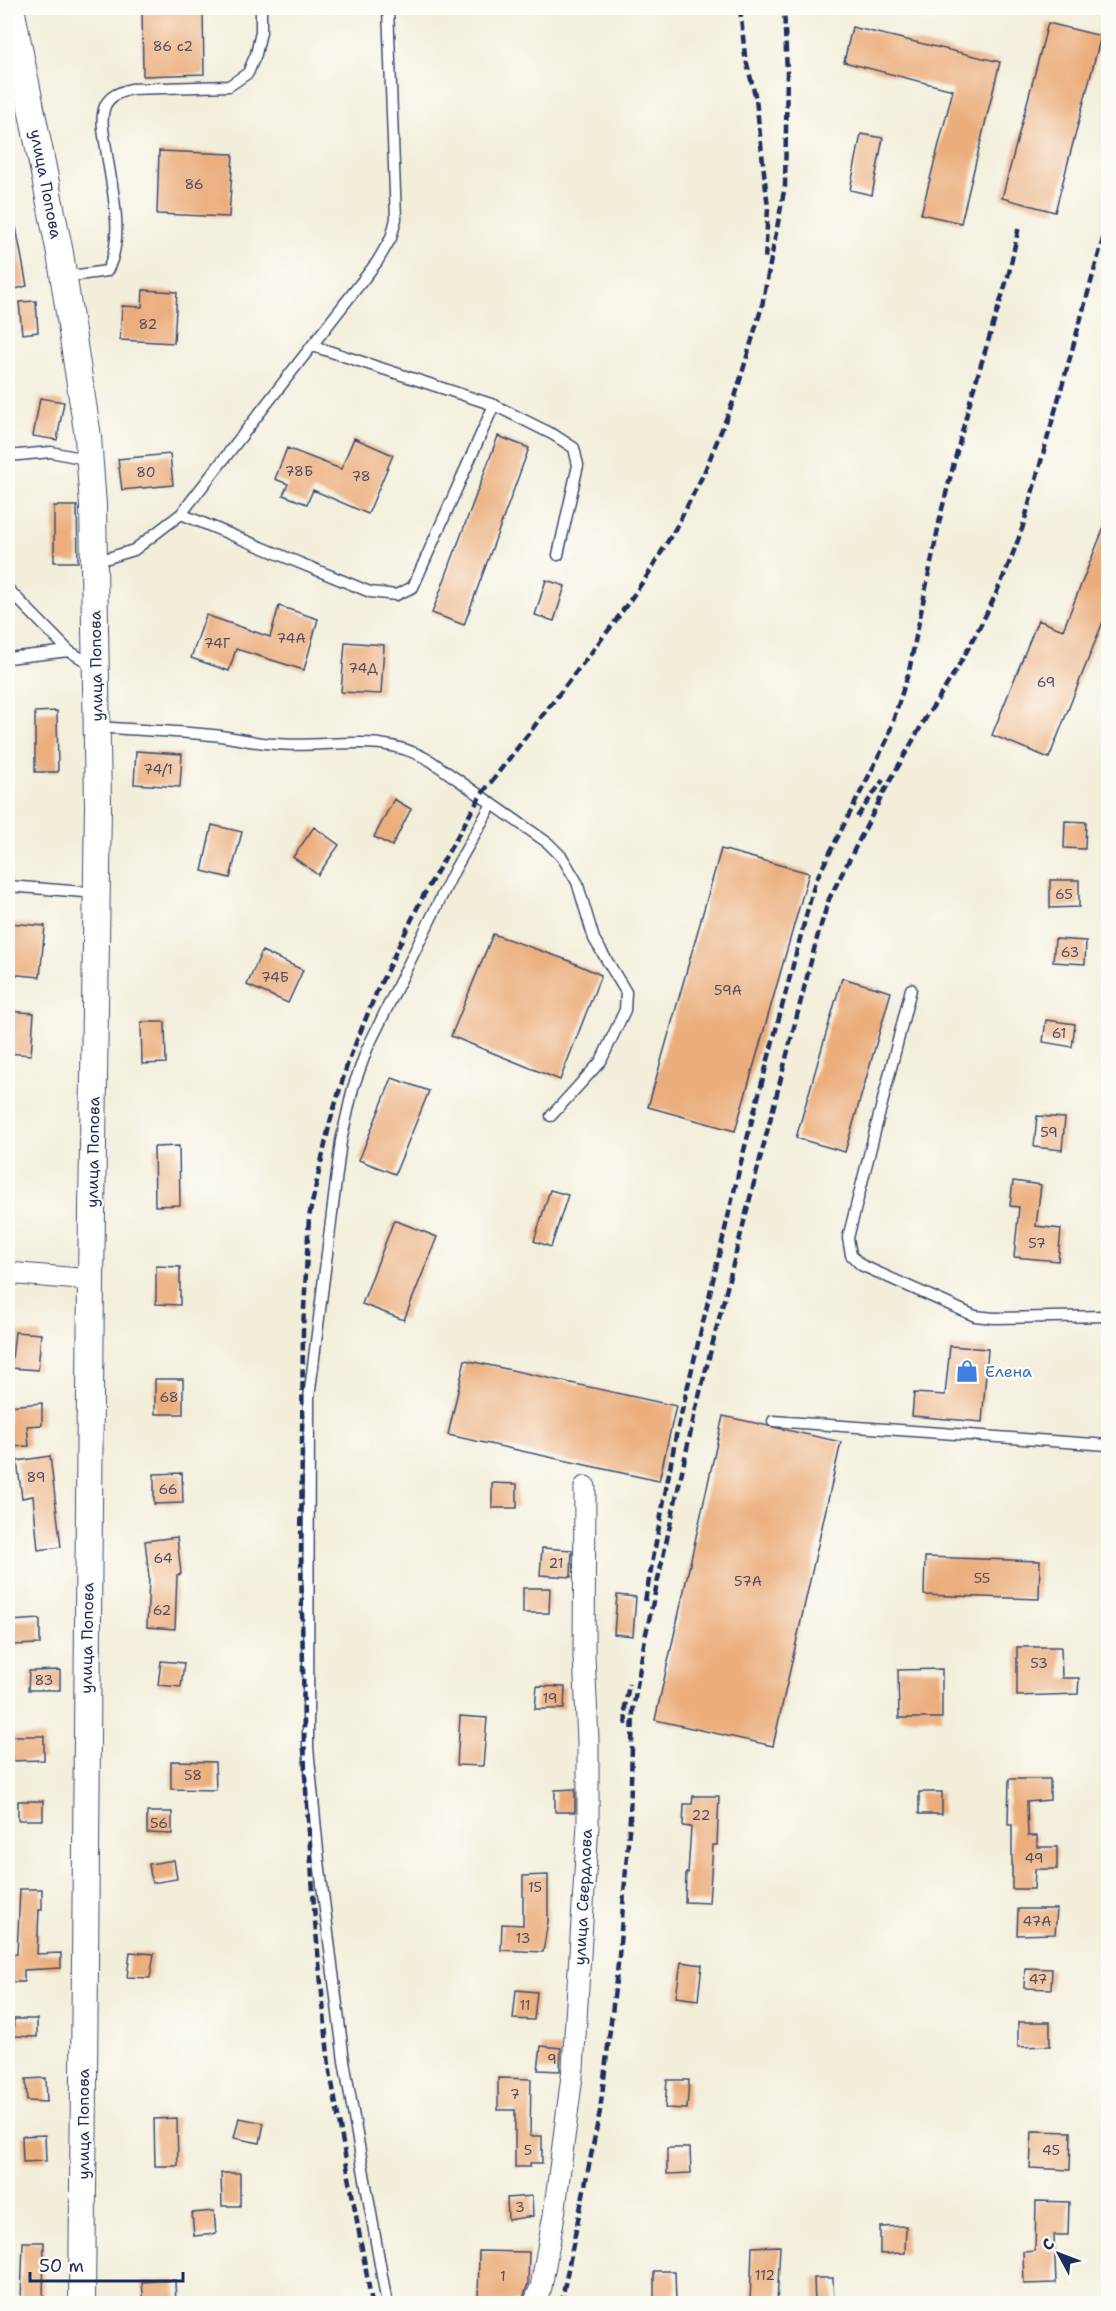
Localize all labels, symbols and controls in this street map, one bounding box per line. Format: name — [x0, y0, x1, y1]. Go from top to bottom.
house number: 86 с2 — [153, 37, 193, 55]
street label: улица Попова — [25, 127, 67, 241]
house number: 86 — [184, 175, 204, 193]
house number: 82 — [139, 315, 157, 333]
house number: 78Б — [285, 462, 313, 480]
house number: 80 — [136, 463, 156, 481]
house number: 78 — [351, 467, 371, 485]
street label: улица Попова — [85, 610, 107, 722]
house number: 74А — [276, 629, 306, 647]
house number: 74Г — [204, 634, 231, 652]
house number: 74Д — [348, 659, 378, 677]
house number: 69 — [1037, 673, 1055, 691]
house number: 74/1 — [143, 760, 173, 778]
house number: 65 — [1055, 885, 1073, 903]
house number: 63 — [1061, 943, 1079, 961]
house number: 74Б — [261, 968, 289, 986]
house number: 59А — [714, 981, 742, 999]
house number: 61 — [1052, 1024, 1066, 1042]
street label: улица Попова — [82, 1096, 104, 1208]
house number: 59 — [1040, 1123, 1058, 1141]
house number: 57 — [1028, 1234, 1046, 1252]
shop icon: Елена — [954, 1358, 980, 1384]
place label: Елена — [985, 1361, 1032, 1382]
house number: 68 — [159, 1388, 179, 1406]
house number: 89 — [27, 1468, 45, 1486]
house number: 66 — [158, 1480, 178, 1498]
house number: 64 — [153, 1549, 173, 1567]
house number: 21 — [549, 1554, 563, 1572]
house number: 55 — [974, 1569, 990, 1587]
house number: 57А — [734, 1572, 762, 1590]
street label: улица Попова — [76, 1582, 98, 1694]
house number: 62 — [153, 1601, 171, 1619]
house number: 53 — [1030, 1654, 1048, 1672]
house number: 83 — [35, 1671, 53, 1689]
house number: 19 — [542, 1689, 558, 1707]
house number: 58 — [184, 1766, 202, 1784]
house number: 22 — [692, 1806, 710, 1824]
house number: 56 — [150, 1814, 168, 1832]
street label: улица Свердлова — [569, 1828, 597, 1966]
house number: 49 — [1025, 1849, 1044, 1867]
house number: 15 — [528, 1878, 542, 1896]
house number: 47А — [1023, 1912, 1051, 1930]
house number: 13 — [516, 1929, 530, 1947]
house number: 47 — [1029, 1970, 1047, 1988]
house number: 11 — [519, 1996, 531, 2014]
house number: 9 — [547, 2050, 557, 2068]
street label: улица Попова — [73, 2068, 94, 2180]
house number: 7 — [510, 2085, 520, 2103]
house number: 5 — [524, 2141, 532, 2159]
house number: 45 — [1042, 2141, 1060, 2159]
house number: 3 — [515, 2198, 525, 2216]
north arrow — [1029, 2224, 1089, 2284]
text: С — [1037, 2234, 1059, 2255]
scale bar — [30, 2245, 183, 2283]
text: 50 m — [39, 2254, 84, 2278]
house number: 112 — [755, 2266, 775, 2284]
house number: 1 — [500, 2267, 506, 2285]

